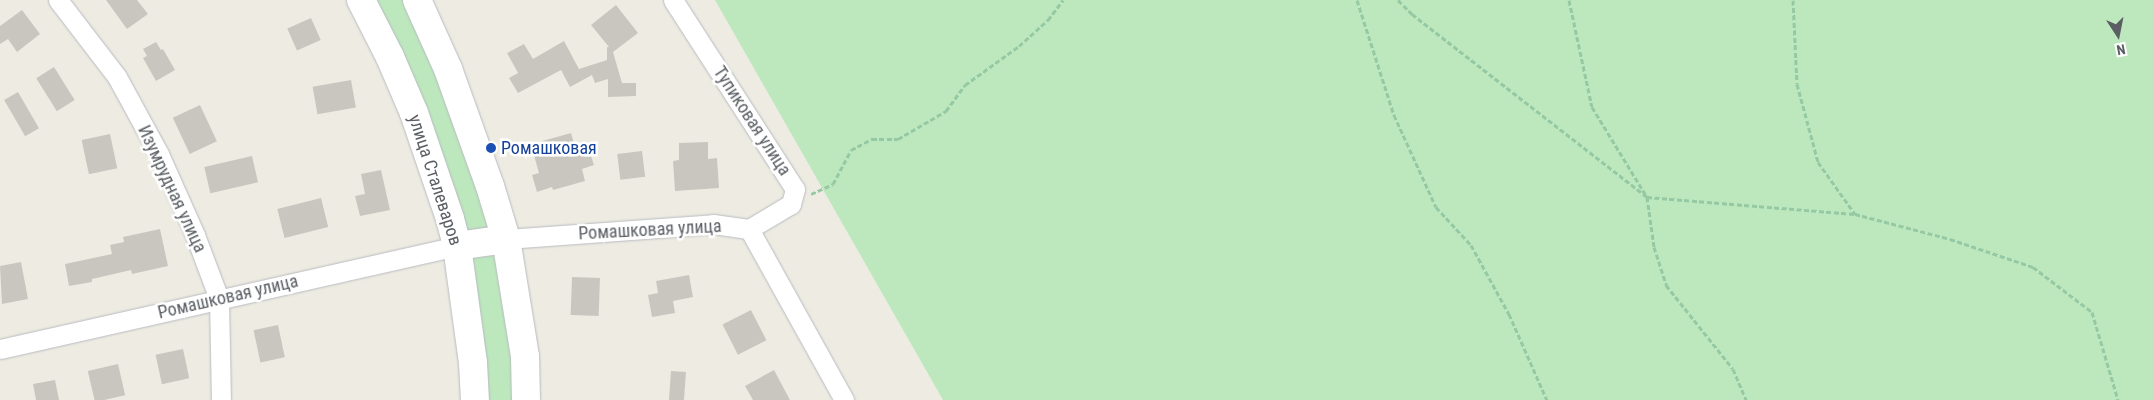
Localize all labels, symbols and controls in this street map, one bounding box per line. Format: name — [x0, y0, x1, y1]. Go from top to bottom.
north arrow — [2093, 10, 2143, 60]
text: N — [2115, 41, 2127, 58]
street label: Тупиковая улица — [709, 62, 795, 180]
street label: улица Сталеваров — [404, 112, 466, 248]
street label: Изумрудная улица — [133, 122, 211, 256]
place label: Ромашковая — [501, 137, 597, 159]
marker: Ромашковая — [485, 142, 497, 154]
street label: Ромашковая улица — [578, 215, 722, 245]
street label: Ромашковая улица — [156, 270, 300, 324]

